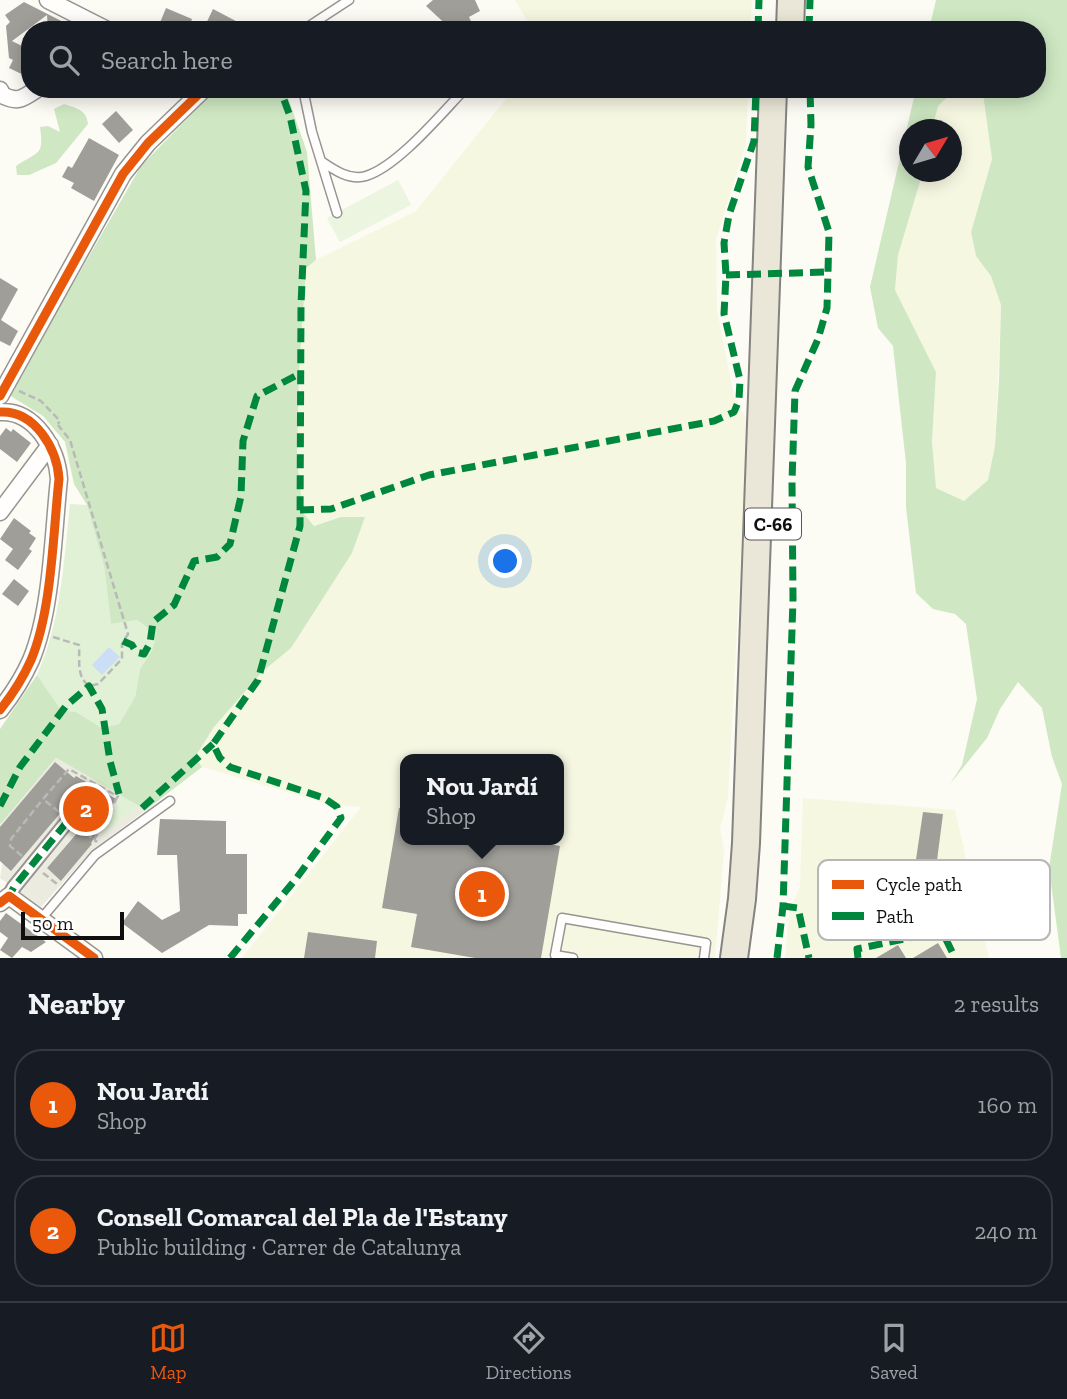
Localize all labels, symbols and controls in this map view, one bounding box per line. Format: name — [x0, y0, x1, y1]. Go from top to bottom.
search box — [21, 21, 1046, 98]
icon: search — [45, 41, 83, 79]
text: Search here — [101, 44, 233, 76]
north arrow — [899, 119, 962, 182]
road number: C-66 — [745, 509, 801, 540]
your location — [488, 544, 522, 578]
popup — [400, 754, 564, 845]
text: Nou Jardí — [426, 770, 538, 802]
pin: 2 — [63, 783, 109, 835]
text: Shop — [426, 802, 476, 830]
legend — [818, 860, 1050, 940]
pin: 1 — [459, 868, 505, 920]
text: Cycle path — [876, 873, 962, 896]
text: Path — [876, 905, 914, 928]
scale bar — [21, 909, 124, 941]
text: 50 m — [32, 912, 73, 935]
text: Nearby — [28, 986, 125, 1022]
text: 2 results — [954, 990, 1039, 1018]
text: Nou Jardí — [97, 1075, 208, 1107]
text: 1 — [48, 1091, 58, 1119]
text: 160 m — [978, 1091, 1037, 1119]
text: Shop — [97, 1107, 147, 1135]
text: Consell Comarcal del Pla de l'Estany — [97, 1201, 508, 1233]
text: 2 — [47, 1217, 59, 1245]
text: 240 m — [974, 1217, 1037, 1245]
text: Public building · Carrer de Catalunya — [97, 1233, 461, 1261]
tab: Map — [149, 1319, 187, 1384]
tab: Directions — [486, 1319, 572, 1384]
tab: Saved — [870, 1319, 918, 1384]

